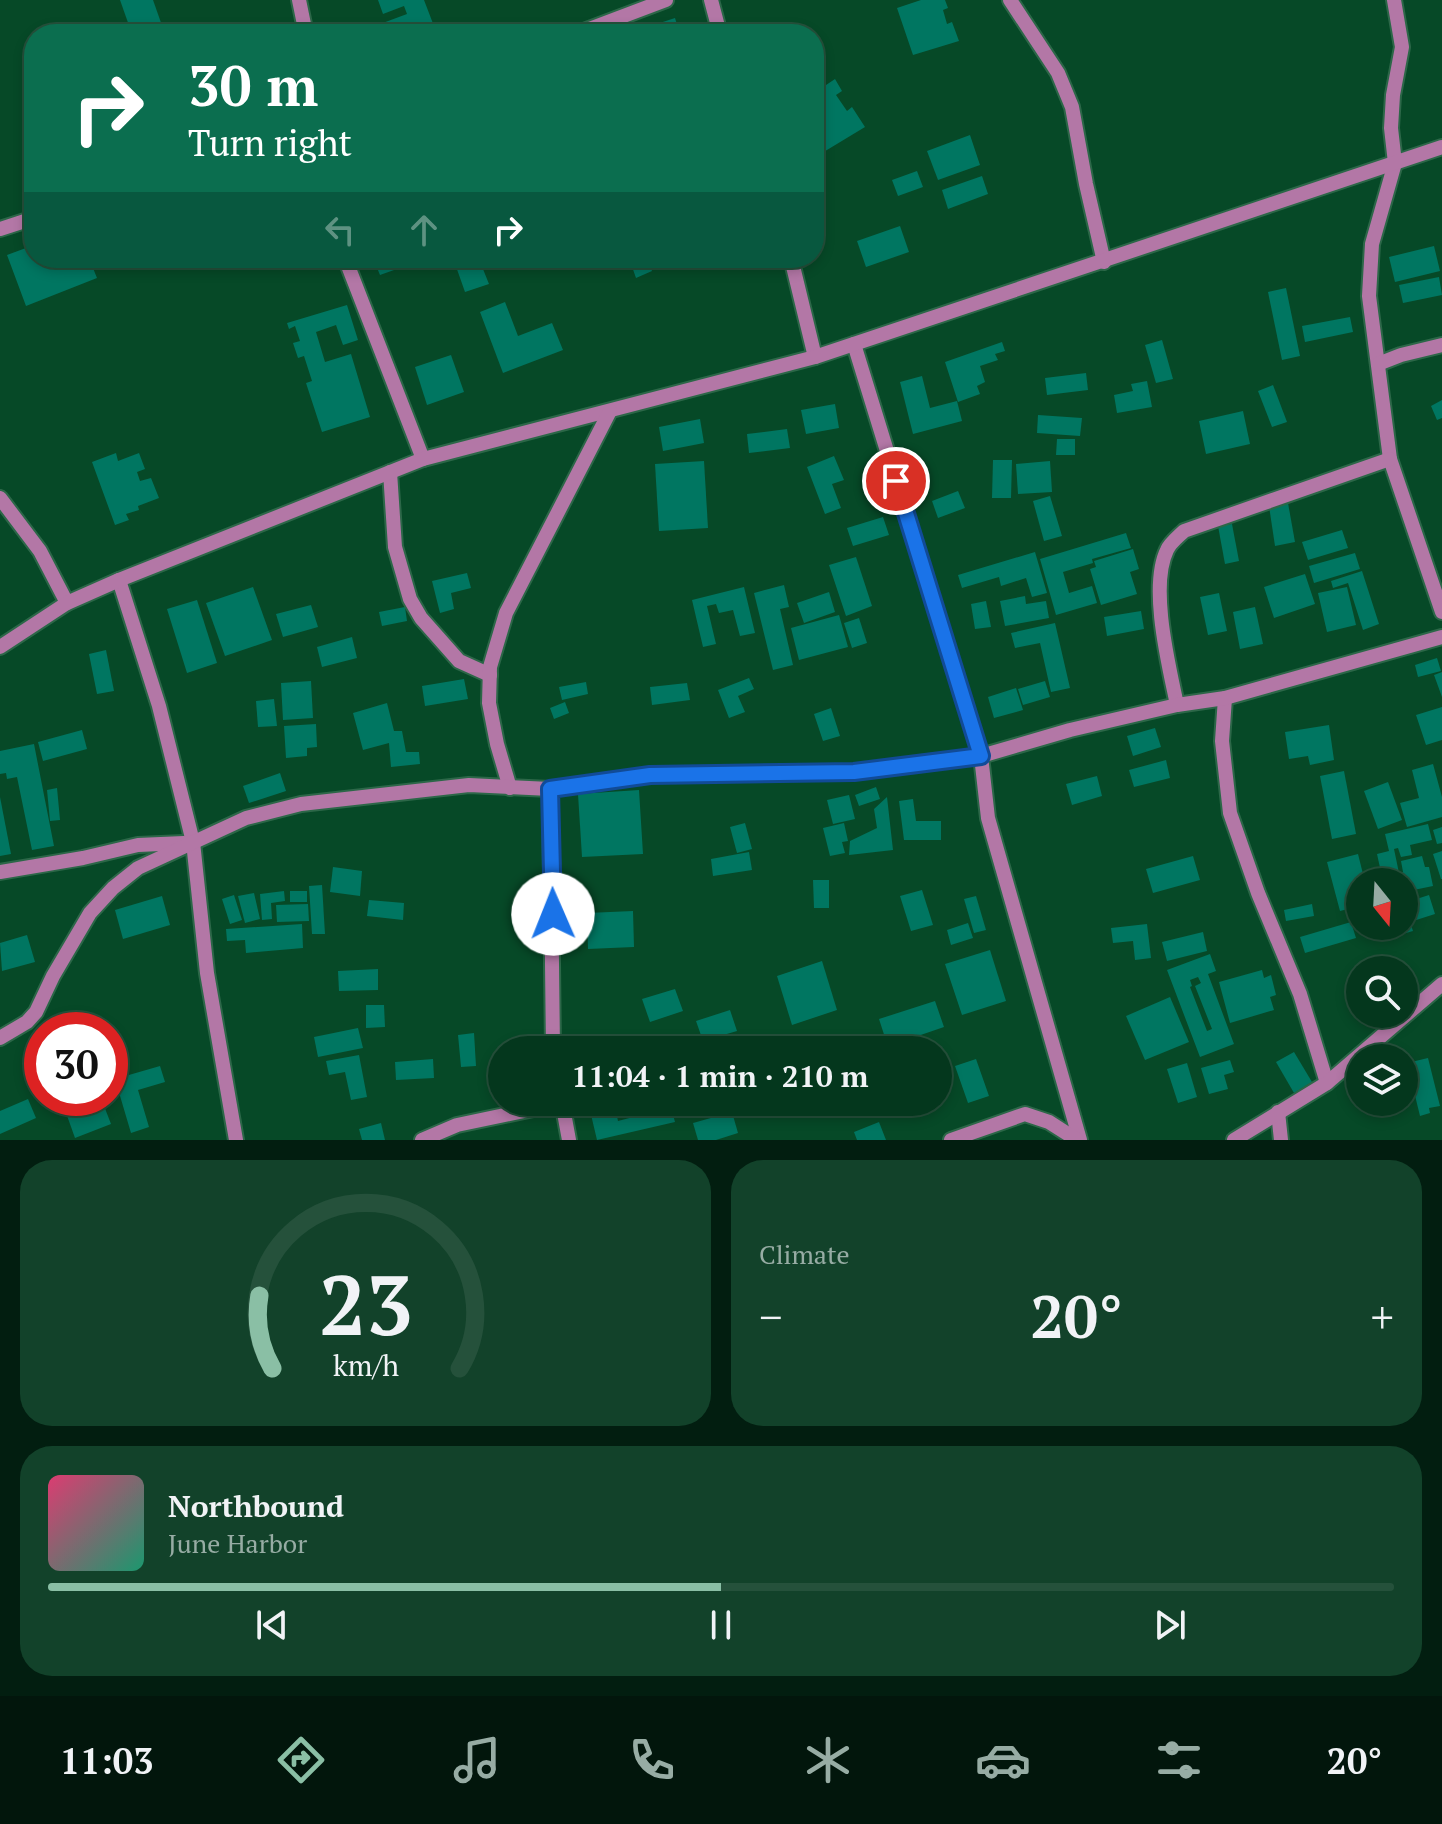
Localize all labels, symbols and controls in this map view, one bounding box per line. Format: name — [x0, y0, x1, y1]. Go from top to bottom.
text: 30 m — [188, 48, 318, 122]
icon: right — [56, 56, 160, 160]
text: Turn right — [188, 119, 352, 166]
icon: left — [318, 208, 362, 252]
icon: ahead — [402, 208, 446, 252]
icon: right — [486, 208, 530, 252]
pin — [862, 447, 930, 515]
icon: arrive — [874, 459, 918, 503]
north arrow — [1346, 868, 1418, 940]
map controls — [1346, 868, 1418, 1116]
position arrow — [511, 872, 595, 956]
button: search — [1346, 956, 1418, 1028]
speed limit sign: 30 — [24, 1012, 128, 1116]
button: layers — [1346, 1044, 1418, 1116]
text: 11:04 · 1 min · 210 m — [572, 1056, 868, 1096]
text: Climate — [759, 1237, 850, 1271]
text: 23 — [318, 1249, 413, 1359]
text: 20° — [1030, 1276, 1123, 1355]
text: − — [759, 1287, 782, 1346]
text: + — [1371, 1287, 1394, 1346]
text: km/h — [332, 1346, 399, 1384]
text: Northbound — [168, 1486, 344, 1526]
text: June Harbor — [168, 1526, 307, 1560]
icon: previous — [250, 1603, 294, 1647]
icon: pause — [699, 1603, 743, 1647]
icon: next — [1148, 1603, 1192, 1647]
icon: directions — [273, 1732, 329, 1788]
icon: music — [449, 1732, 505, 1788]
icon: phone — [624, 1732, 680, 1788]
icon: climate — [800, 1732, 856, 1788]
icon: car — [975, 1732, 1031, 1788]
icon: filters — [1151, 1732, 1207, 1788]
text: 11:03 — [60, 1737, 154, 1784]
text: 20° — [1327, 1737, 1382, 1784]

